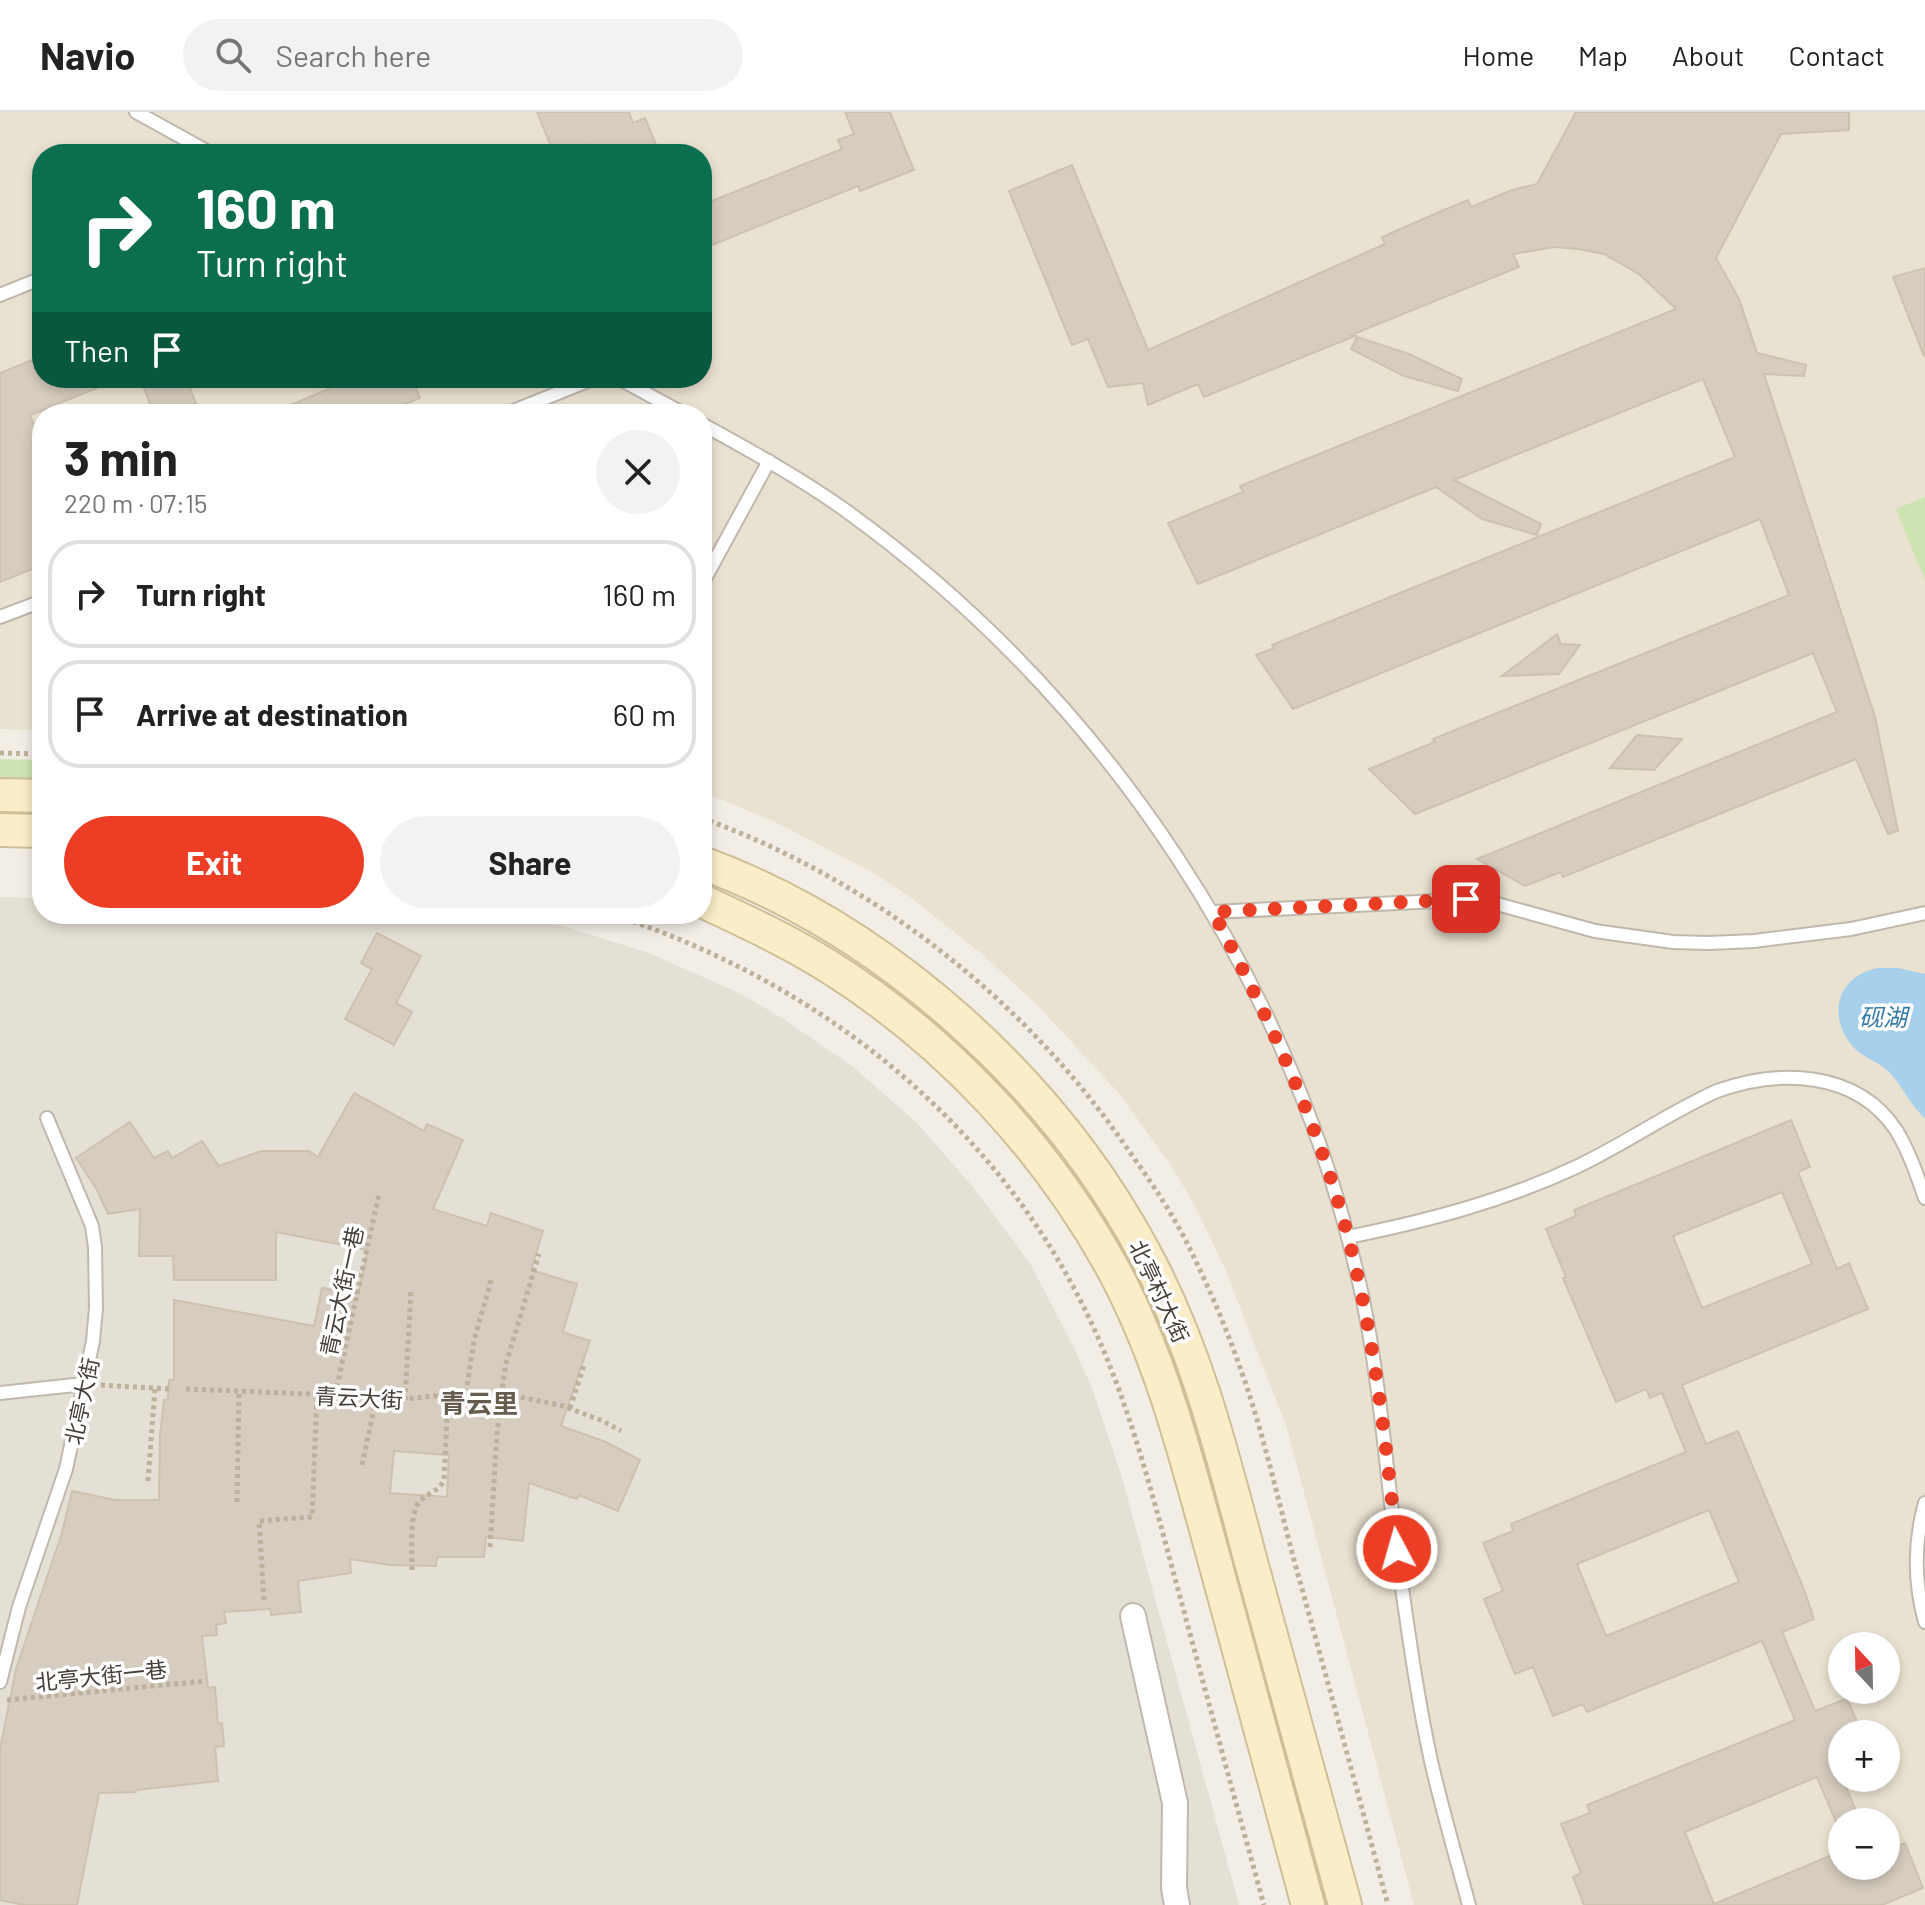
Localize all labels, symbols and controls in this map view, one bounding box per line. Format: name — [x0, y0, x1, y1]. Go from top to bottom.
search box — [183, 19, 743, 91]
text: Navio — [40, 32, 135, 78]
icon: search — [211, 33, 255, 77]
text: Search here — [275, 37, 431, 73]
text: Home — [1463, 38, 1534, 72]
text: Map — [1578, 38, 1628, 72]
text: About — [1672, 38, 1744, 72]
text: Contact — [1788, 38, 1885, 72]
text: 160 m — [196, 173, 336, 240]
icon: right — [64, 176, 168, 280]
text: Turn right — [196, 241, 348, 284]
icon: arrive — [145, 328, 189, 372]
text: Then — [64, 332, 129, 368]
text: 3 min — [64, 428, 178, 486]
button: close — [596, 430, 680, 514]
text: 220 m · 07:15 — [64, 487, 207, 518]
icon: right — [68, 572, 112, 616]
text: Turn right — [136, 576, 266, 612]
text: 160 m — [602, 576, 676, 612]
icon: arrive — [68, 692, 112, 736]
text: Arrive at destination — [136, 696, 408, 732]
text: 60 m — [613, 696, 676, 732]
button: Exit — [64, 816, 364, 908]
button: Share — [380, 816, 680, 908]
pin — [1432, 865, 1500, 933]
icon: arrive — [1444, 877, 1488, 921]
water label: 砚湖 — [1859, 1002, 1911, 1031]
street label: 青云大街一巷 — [315, 1224, 367, 1358]
street label: 北亭村大街 — [1125, 1236, 1195, 1346]
street label: 北亭大街 — [59, 1355, 103, 1447]
street label: 青云大街 — [314, 1382, 404, 1412]
district label: 青云里 — [440, 1387, 518, 1418]
position arrow — [1355, 1507, 1439, 1591]
north arrow — [1828, 1632, 1900, 1704]
map controls — [1828, 1632, 1900, 1880]
street label: 北亭大街一巷 — [34, 1655, 168, 1695]
button: + — [1828, 1720, 1900, 1792]
button: − — [1828, 1808, 1900, 1880]

